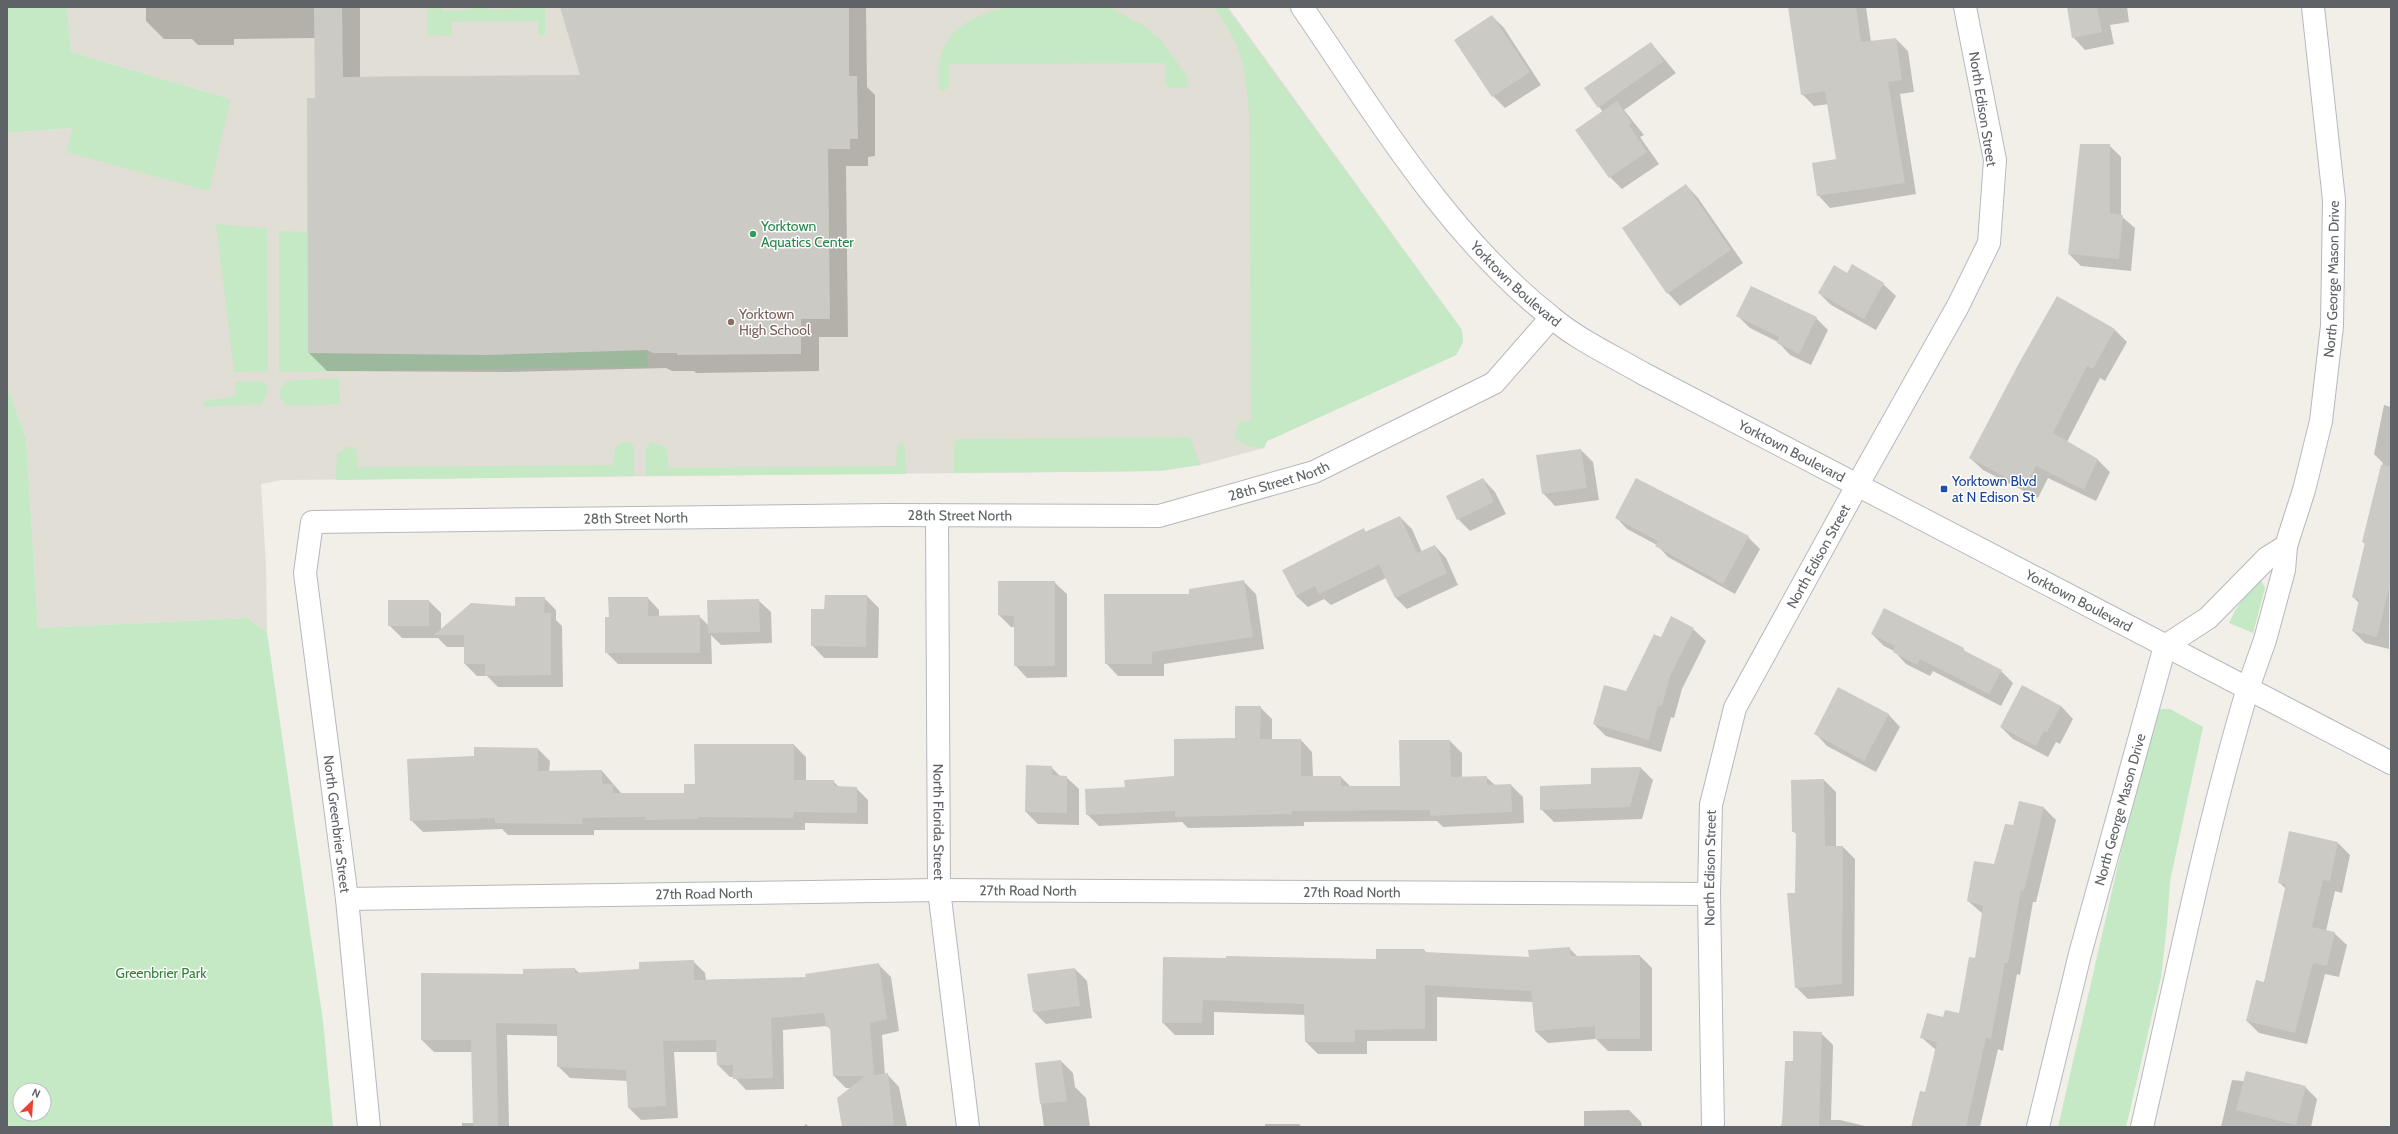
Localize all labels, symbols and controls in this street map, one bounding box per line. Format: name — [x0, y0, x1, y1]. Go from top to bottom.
street label: North Edison Street — [1965, 50, 2001, 168]
street label: North George Mason Drive — [2319, 200, 2343, 358]
place label: Yorktown Aquatics Center — [760, 217, 854, 251]
marker: Yorktown Aquatics Center — [748, 229, 758, 239]
street label: Yorktown Boulevard — [1466, 236, 1565, 331]
place label: Yorktown High School — [738, 305, 811, 339]
marker: Yorktown High School — [726, 317, 736, 327]
street label: Yorktown Boulevard — [1734, 415, 1848, 486]
street label: 28th Street North — [1226, 457, 1332, 505]
place label: Yorktown Blvd at N Edison St — [1951, 472, 2037, 506]
marker: Yorktown Blvd at N Edison St — [1939, 484, 1949, 494]
street label: North Edison Street — [1782, 501, 1854, 612]
street label: 28th Street North — [907, 506, 1012, 524]
street label: 28th Street North — [583, 508, 688, 528]
street label: Yorktown Boulevard — [2022, 565, 2135, 636]
street label: North George Mason Drive — [2090, 731, 2149, 888]
street label: North Greenbrier Street — [320, 754, 354, 894]
street label: North Florida Street — [929, 764, 948, 881]
street label: North Edison Street — [1700, 810, 1720, 926]
street label: 27th Road North — [979, 881, 1077, 900]
street label: 27th Road North — [1303, 883, 1401, 901]
street label: 27th Road North — [655, 884, 753, 903]
park label: Greenbrier Park — [116, 964, 207, 982]
north arrow — [12, 1082, 52, 1122]
text: N — [30, 1085, 43, 1101]

